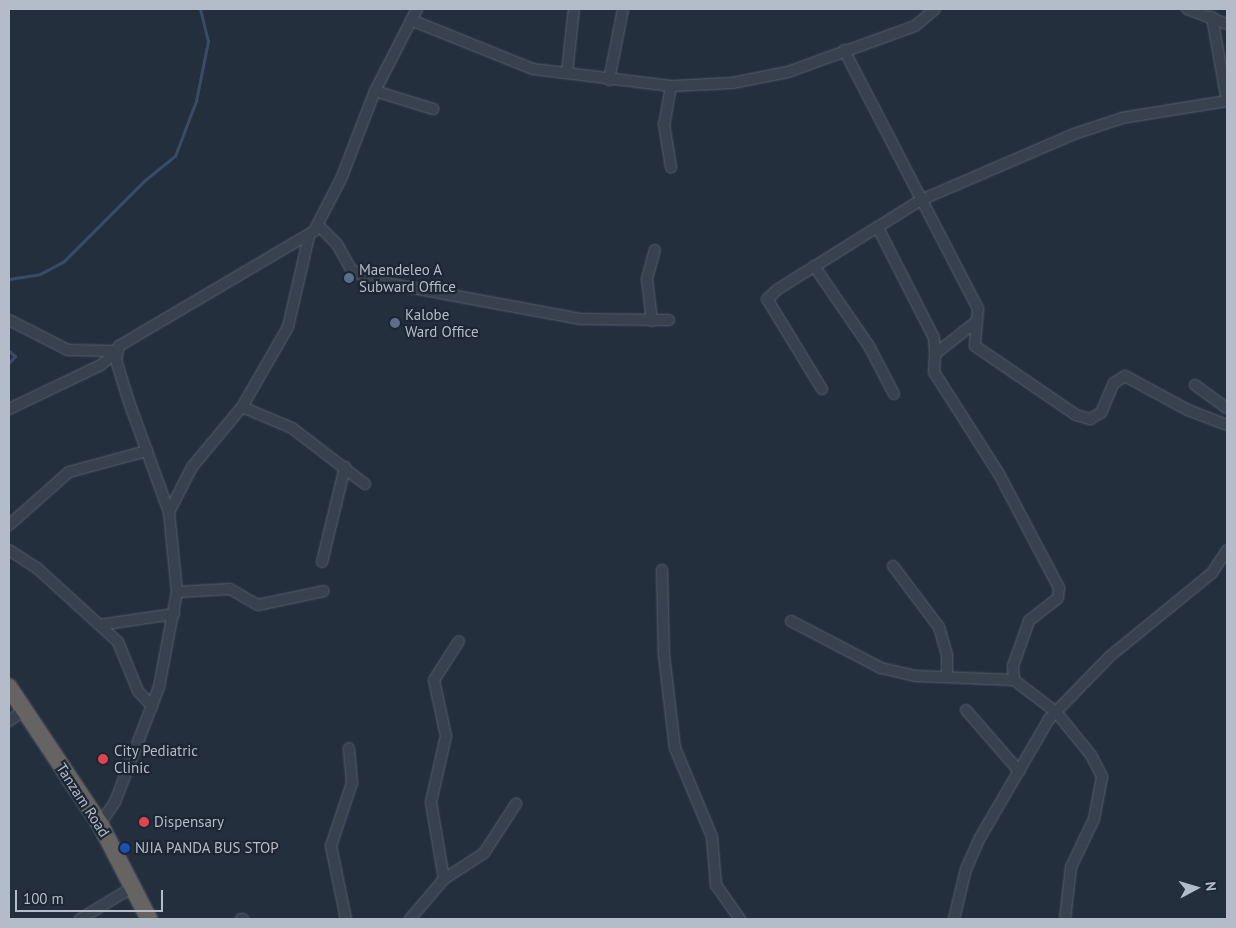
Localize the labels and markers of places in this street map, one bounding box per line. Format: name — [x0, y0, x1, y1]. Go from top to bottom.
place label: Maendeleo A Subward Office — [359, 260, 456, 295]
marker: Maendeleo A Subward Office — [343, 272, 355, 284]
place label: Kalobe Ward Office — [405, 305, 479, 340]
marker: Kalobe Ward Office — [389, 317, 401, 329]
place label: City Pediatric Clinic — [114, 741, 199, 776]
marker: City Pediatric Clinic — [96, 752, 110, 766]
place label: Dispensary — [154, 813, 224, 831]
marker: Dispensary — [138, 816, 150, 828]
place label: NJIA PANDA BUS STOP — [135, 839, 280, 857]
marker: NJIA PANDA BUS STOP — [119, 842, 131, 854]

